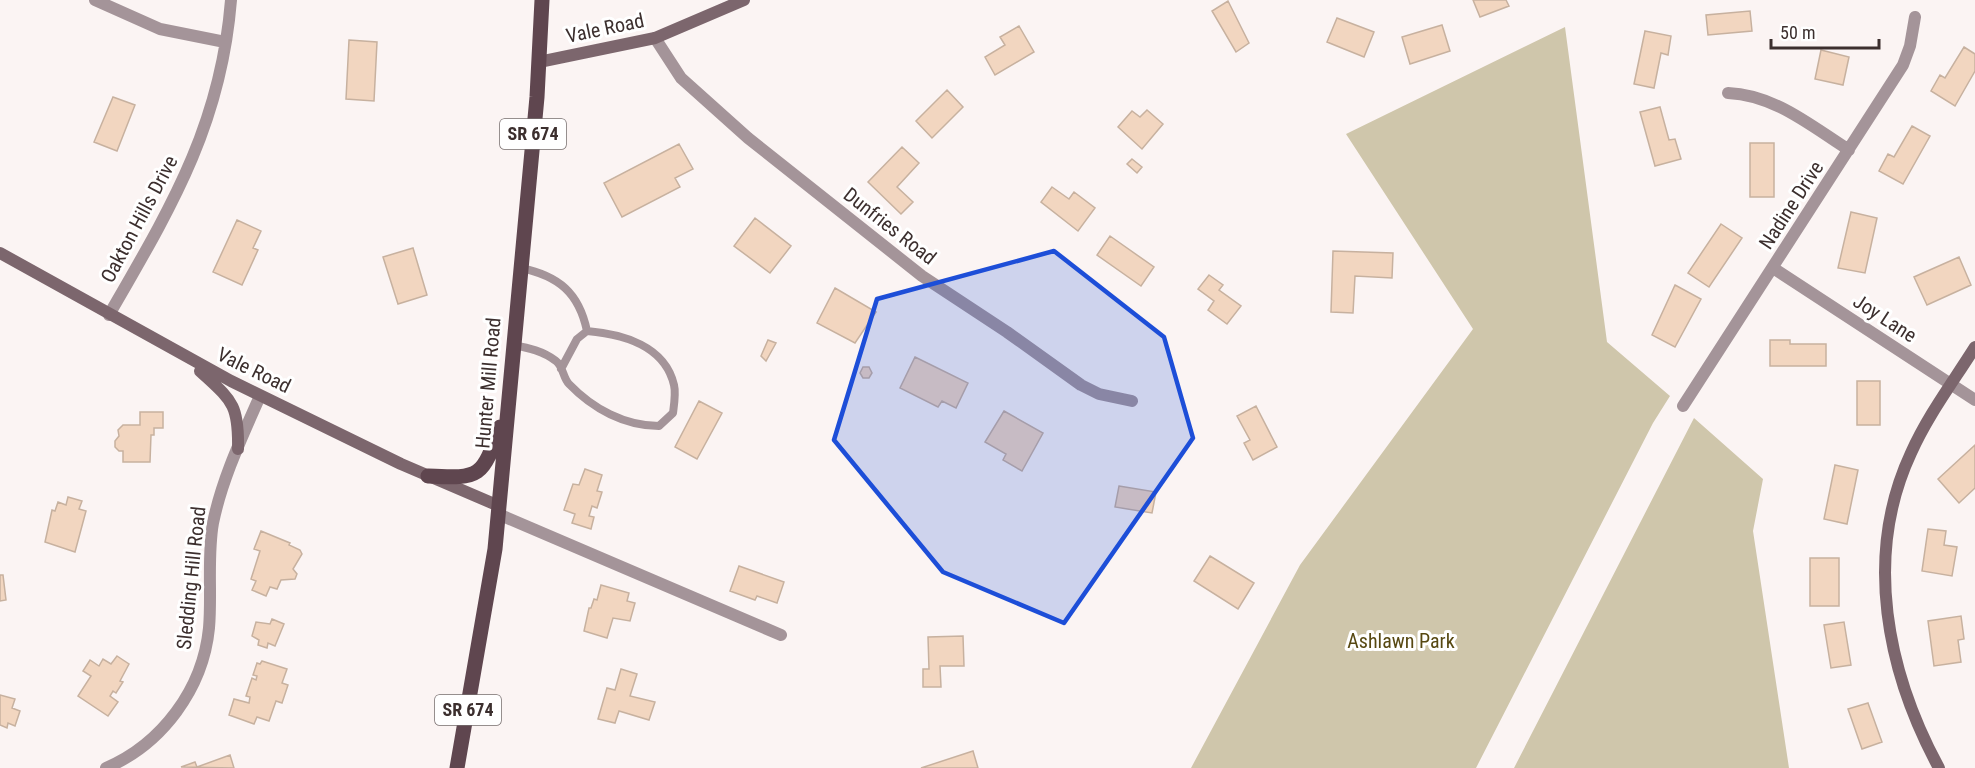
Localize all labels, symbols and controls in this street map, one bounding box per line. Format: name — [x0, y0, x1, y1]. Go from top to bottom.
street label: Vale Road — [564, 8, 646, 48]
scale bar — [1771, 12, 1879, 50]
text: 50 m — [1780, 22, 1815, 43]
road number: SR 674 — [500, 119, 566, 149]
street label: Oakton Hills Drive — [95, 151, 183, 287]
street label: Nadine Drive — [1754, 157, 1828, 253]
street label: Dunfries Road — [839, 182, 941, 270]
street label: Joy Lane — [1849, 289, 1921, 347]
street label: Hunter Mill Road — [470, 317, 506, 449]
street label: Vale Road — [213, 342, 295, 398]
street label: Sledding Hill Road — [172, 505, 210, 651]
park label: Ashlawn Park — [1347, 629, 1455, 653]
road number: SR 674 — [435, 695, 501, 725]

